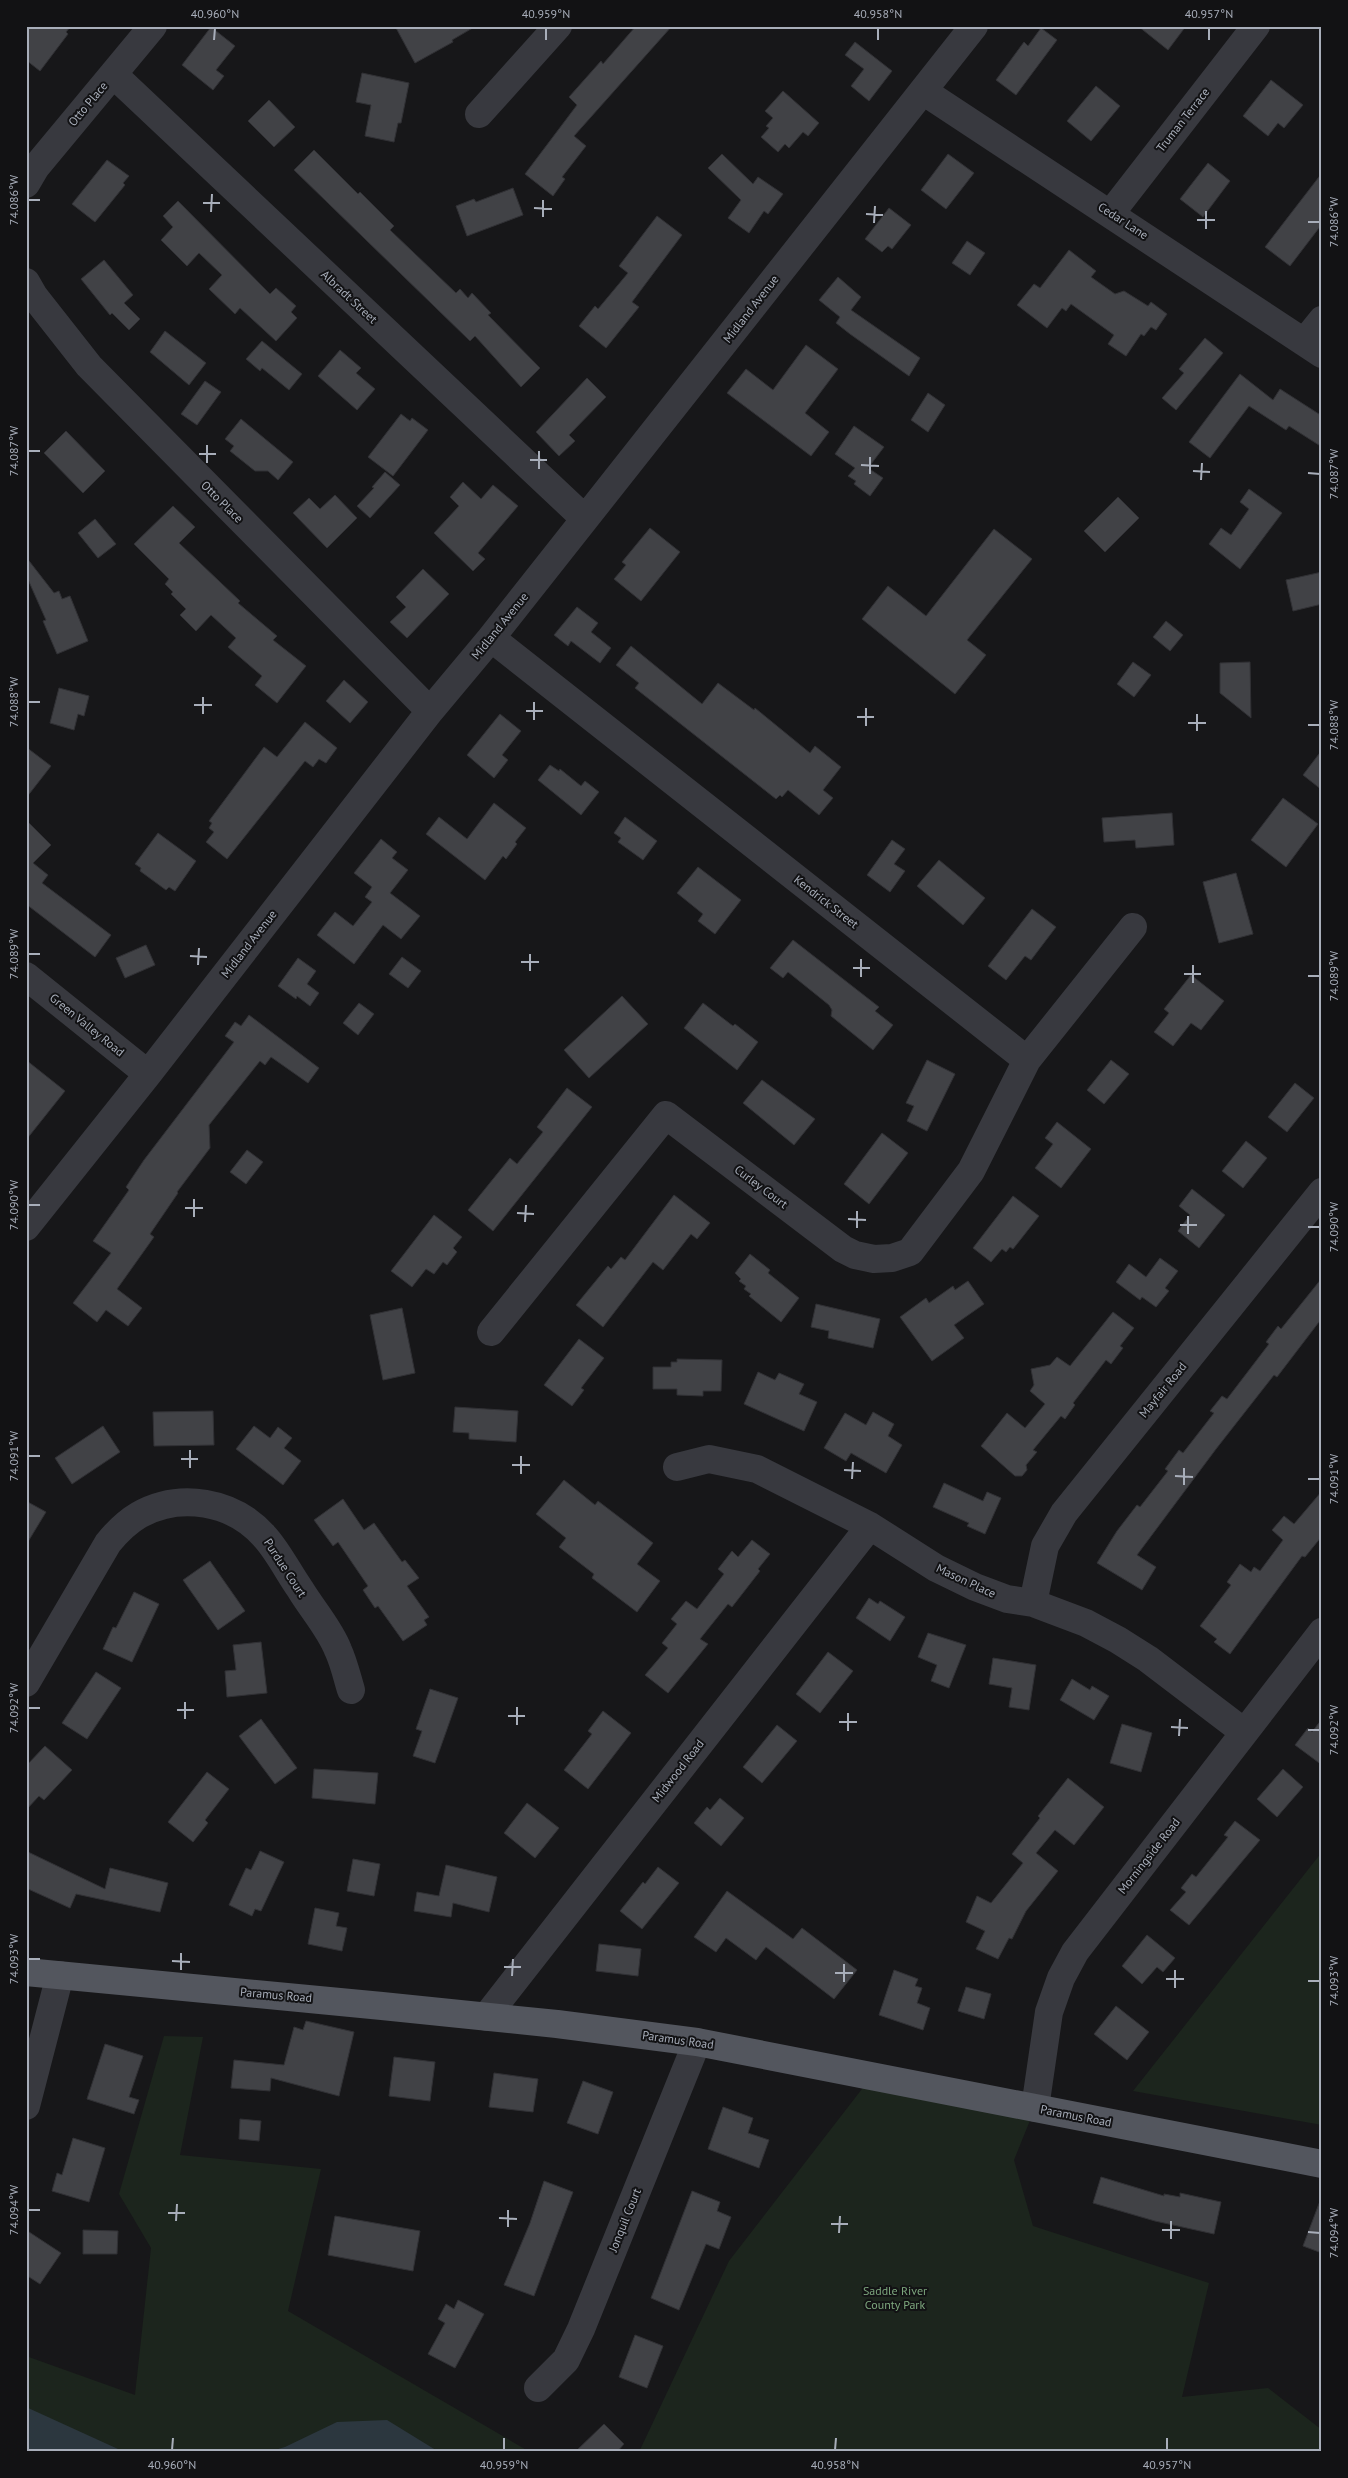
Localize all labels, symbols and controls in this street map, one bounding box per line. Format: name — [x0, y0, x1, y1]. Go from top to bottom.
text: 40.960°N — [191, 6, 239, 21]
text: 40.959°N — [522, 6, 570, 21]
text: 40.958°N — [854, 6, 902, 21]
text: 40.957°N — [1185, 6, 1233, 21]
street label: Otto Place — [65, 78, 110, 129]
street label: Truman Terrace — [1153, 84, 1212, 155]
text: 74.086°W — [6, 175, 21, 225]
text: 74.086°W — [1326, 197, 1341, 247]
street label: Cedar Lane — [1095, 199, 1151, 242]
street label: Albradt Street — [318, 267, 381, 326]
street label: Midland Avenue — [719, 272, 782, 346]
text: 74.087°W — [6, 426, 21, 476]
text: 74.087°W — [1326, 449, 1341, 499]
street label: Otto Place — [198, 478, 246, 526]
street label: Midland Avenue — [468, 589, 531, 662]
text: 74.088°W — [6, 677, 21, 727]
text: 74.088°W — [1326, 700, 1341, 750]
street label: Kendrick Street — [791, 872, 862, 931]
street label: Midland Avenue — [217, 907, 280, 981]
text: 74.089°W — [6, 929, 21, 979]
text: 74.089°W — [1326, 951, 1341, 1001]
street label: Green Valley Road — [47, 990, 128, 1059]
street label: Curley Court — [732, 1162, 791, 1211]
text: 74.090°W — [6, 1180, 21, 1230]
text: 74.090°W — [1326, 1202, 1341, 1252]
street label: Mayfair Road — [1136, 1359, 1189, 1420]
text: 74.091°W — [6, 1431, 21, 1481]
text: 74.091°W — [1326, 1454, 1341, 1504]
street label: Purdue Court — [261, 1536, 310, 1600]
street label: Mason Place — [934, 1560, 998, 1601]
text: 74.092°W — [6, 1683, 21, 1733]
text: 74.092°W — [1326, 1705, 1341, 1755]
street label: Midwood Road — [648, 1736, 707, 1805]
street label: Morningside Road — [1114, 1815, 1183, 1897]
text: 74.093°W — [6, 1934, 21, 1984]
text: 74.093°W — [1326, 1956, 1341, 2006]
street label: Paramus Road — [239, 1984, 313, 2005]
street label: Paramus Road — [641, 2027, 715, 2052]
street label: Paramus Road — [1039, 2101, 1113, 2130]
text: 74.094°W — [6, 2185, 21, 2235]
street label: Jonquil Court — [605, 2186, 644, 2255]
text: 74.094°W — [1326, 2208, 1341, 2258]
park label: Saddle River County Park — [863, 2283, 927, 2312]
text: 40.960°N — [148, 2457, 196, 2472]
text: 40.959°N — [480, 2457, 528, 2472]
text: 40.958°N — [811, 2457, 859, 2472]
text: 40.957°N — [1143, 2457, 1191, 2472]

